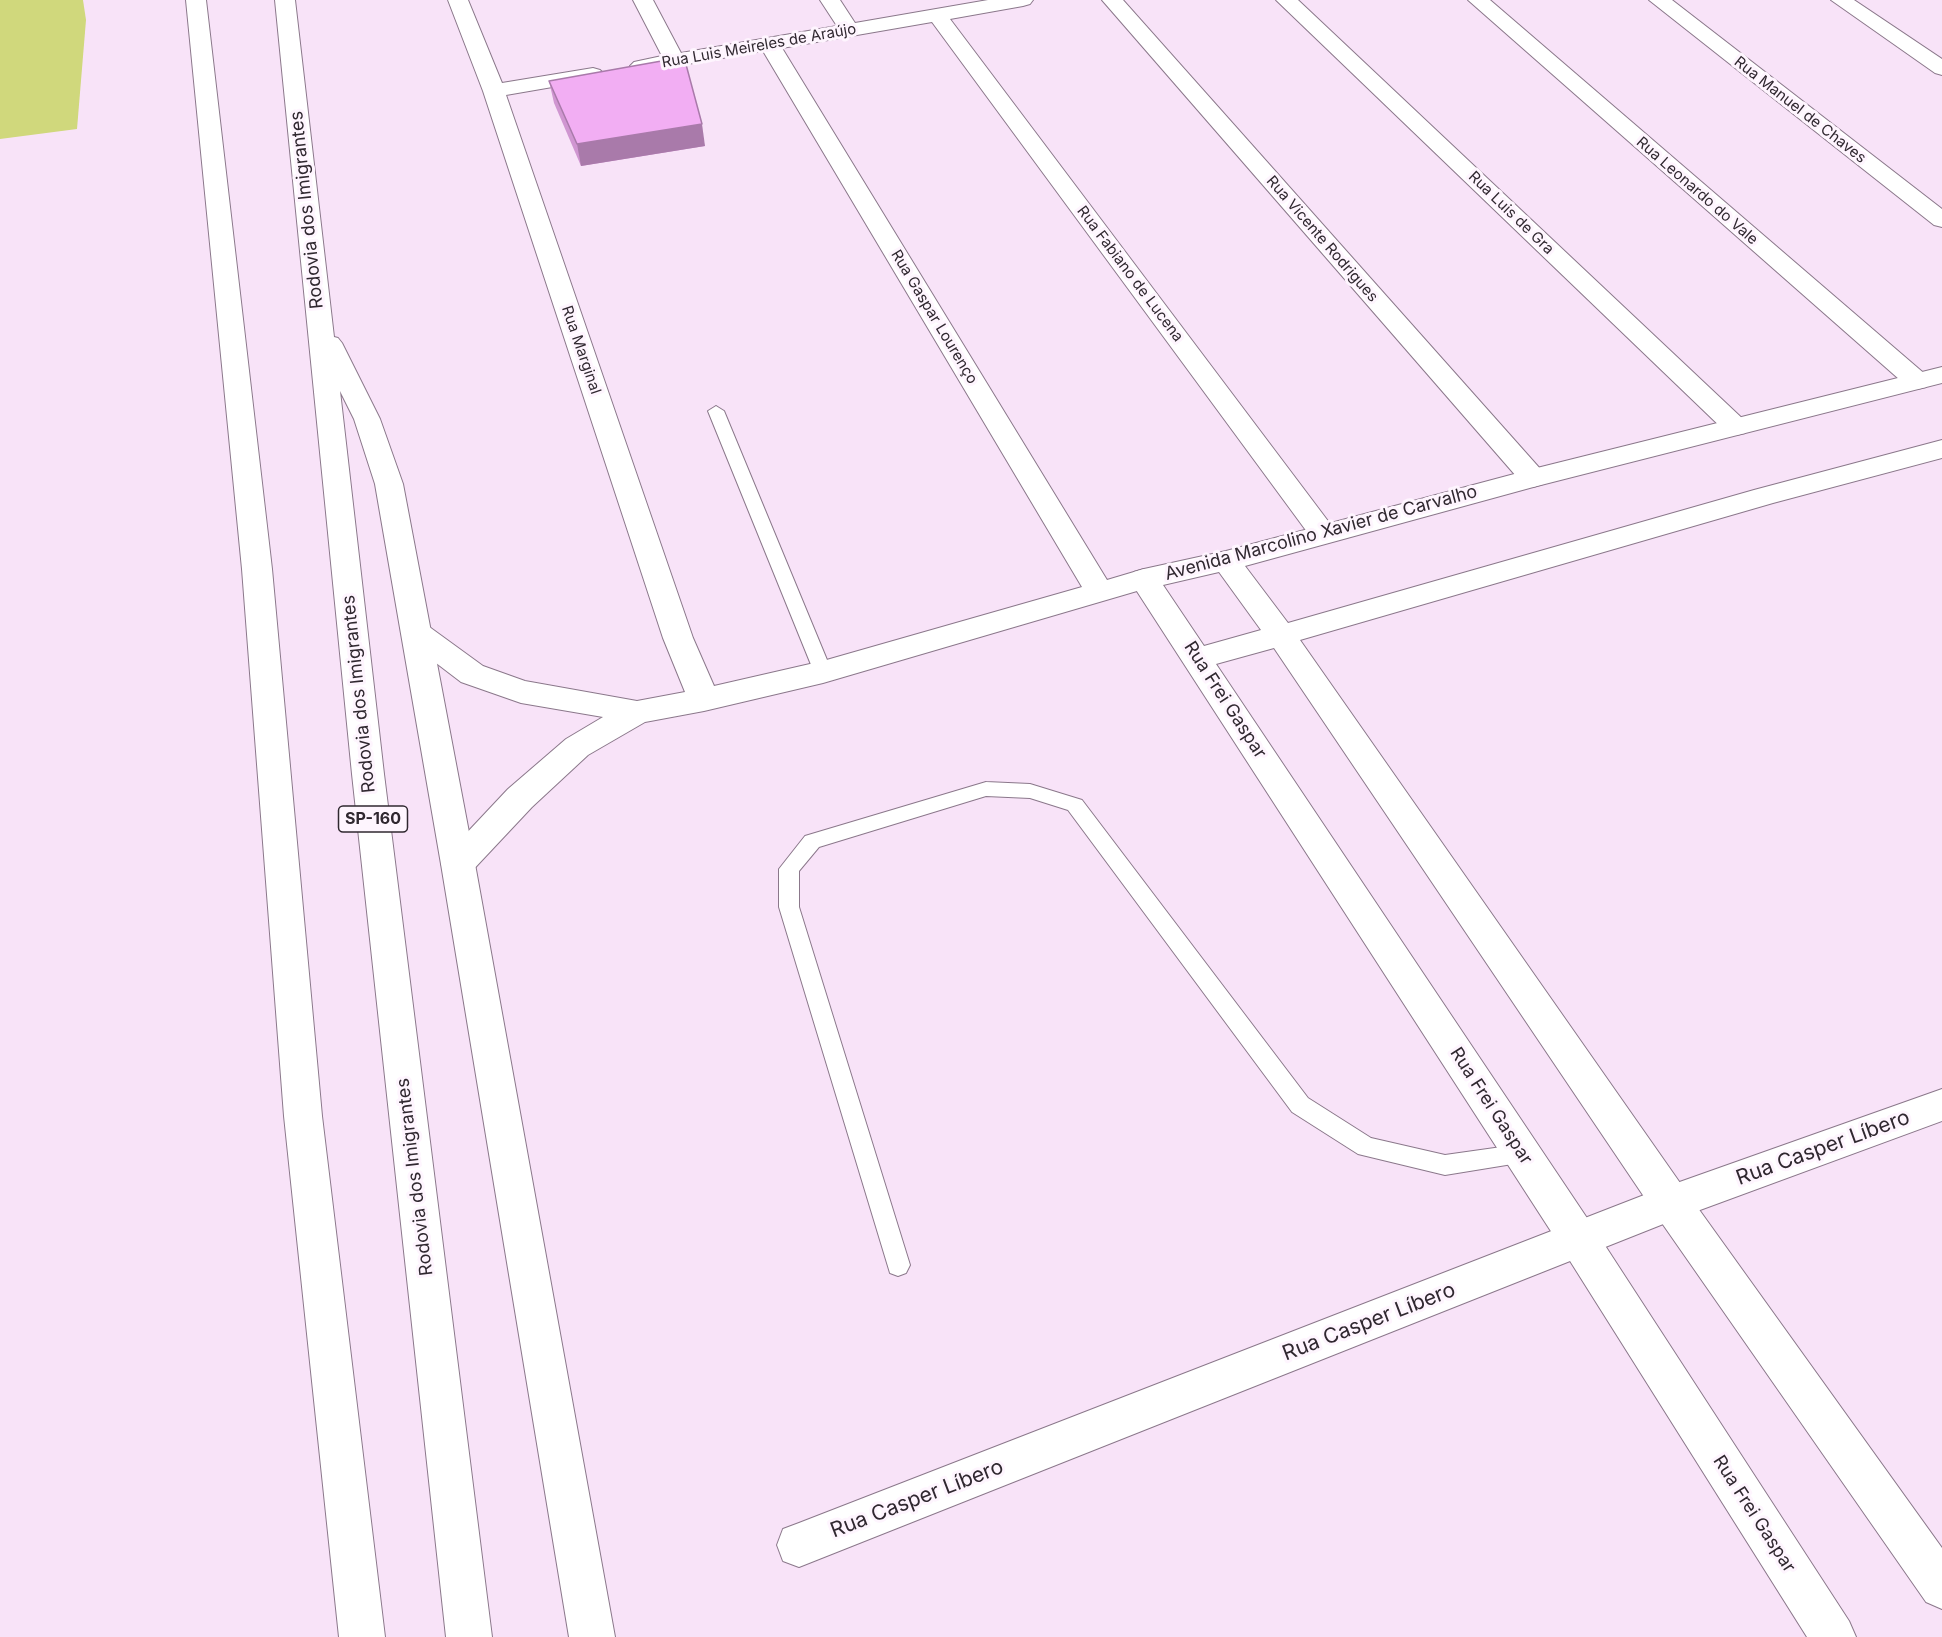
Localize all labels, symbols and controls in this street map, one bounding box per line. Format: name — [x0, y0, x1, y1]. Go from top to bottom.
street label: Rua Luis Meireles de Araújo — [660, 20, 858, 72]
street label: Rua Manuel de Chaves — [1730, 53, 1870, 167]
street label: Rodovia dos Imigrantes — [286, 110, 328, 310]
street label: Rua Leonardo do Vale — [1633, 133, 1761, 249]
street label: Rua Luis de Gra — [1465, 168, 1557, 258]
street label: Rua Vicente Rodrigues — [1262, 172, 1382, 306]
street label: Rua Fabiano de Lucena — [1073, 203, 1187, 345]
street label: Rua Gaspar Lourenço — [887, 247, 981, 387]
street label: Rua Marginal — [557, 303, 605, 397]
street label: Avenida Marcolino Xavier de Carvalho — [1162, 481, 1480, 585]
street label: Rodovia dos Imigrantes — [338, 594, 380, 794]
street label: Rua Frei Gaspar — [1179, 638, 1271, 762]
road number: SP-160 — [338, 806, 407, 832]
street label: Rua Frei Gaspar — [1445, 1044, 1537, 1168]
street label: Rodovia dos Imigrantes — [392, 1077, 438, 1277]
street label: Rua Casper Líbero — [1733, 1105, 1913, 1191]
street label: Rua Casper Líbero — [1279, 1277, 1459, 1367]
street label: Rua Frei Gaspar — [1708, 1452, 1800, 1576]
street label: Rua Casper Líbero — [827, 1454, 1007, 1544]

